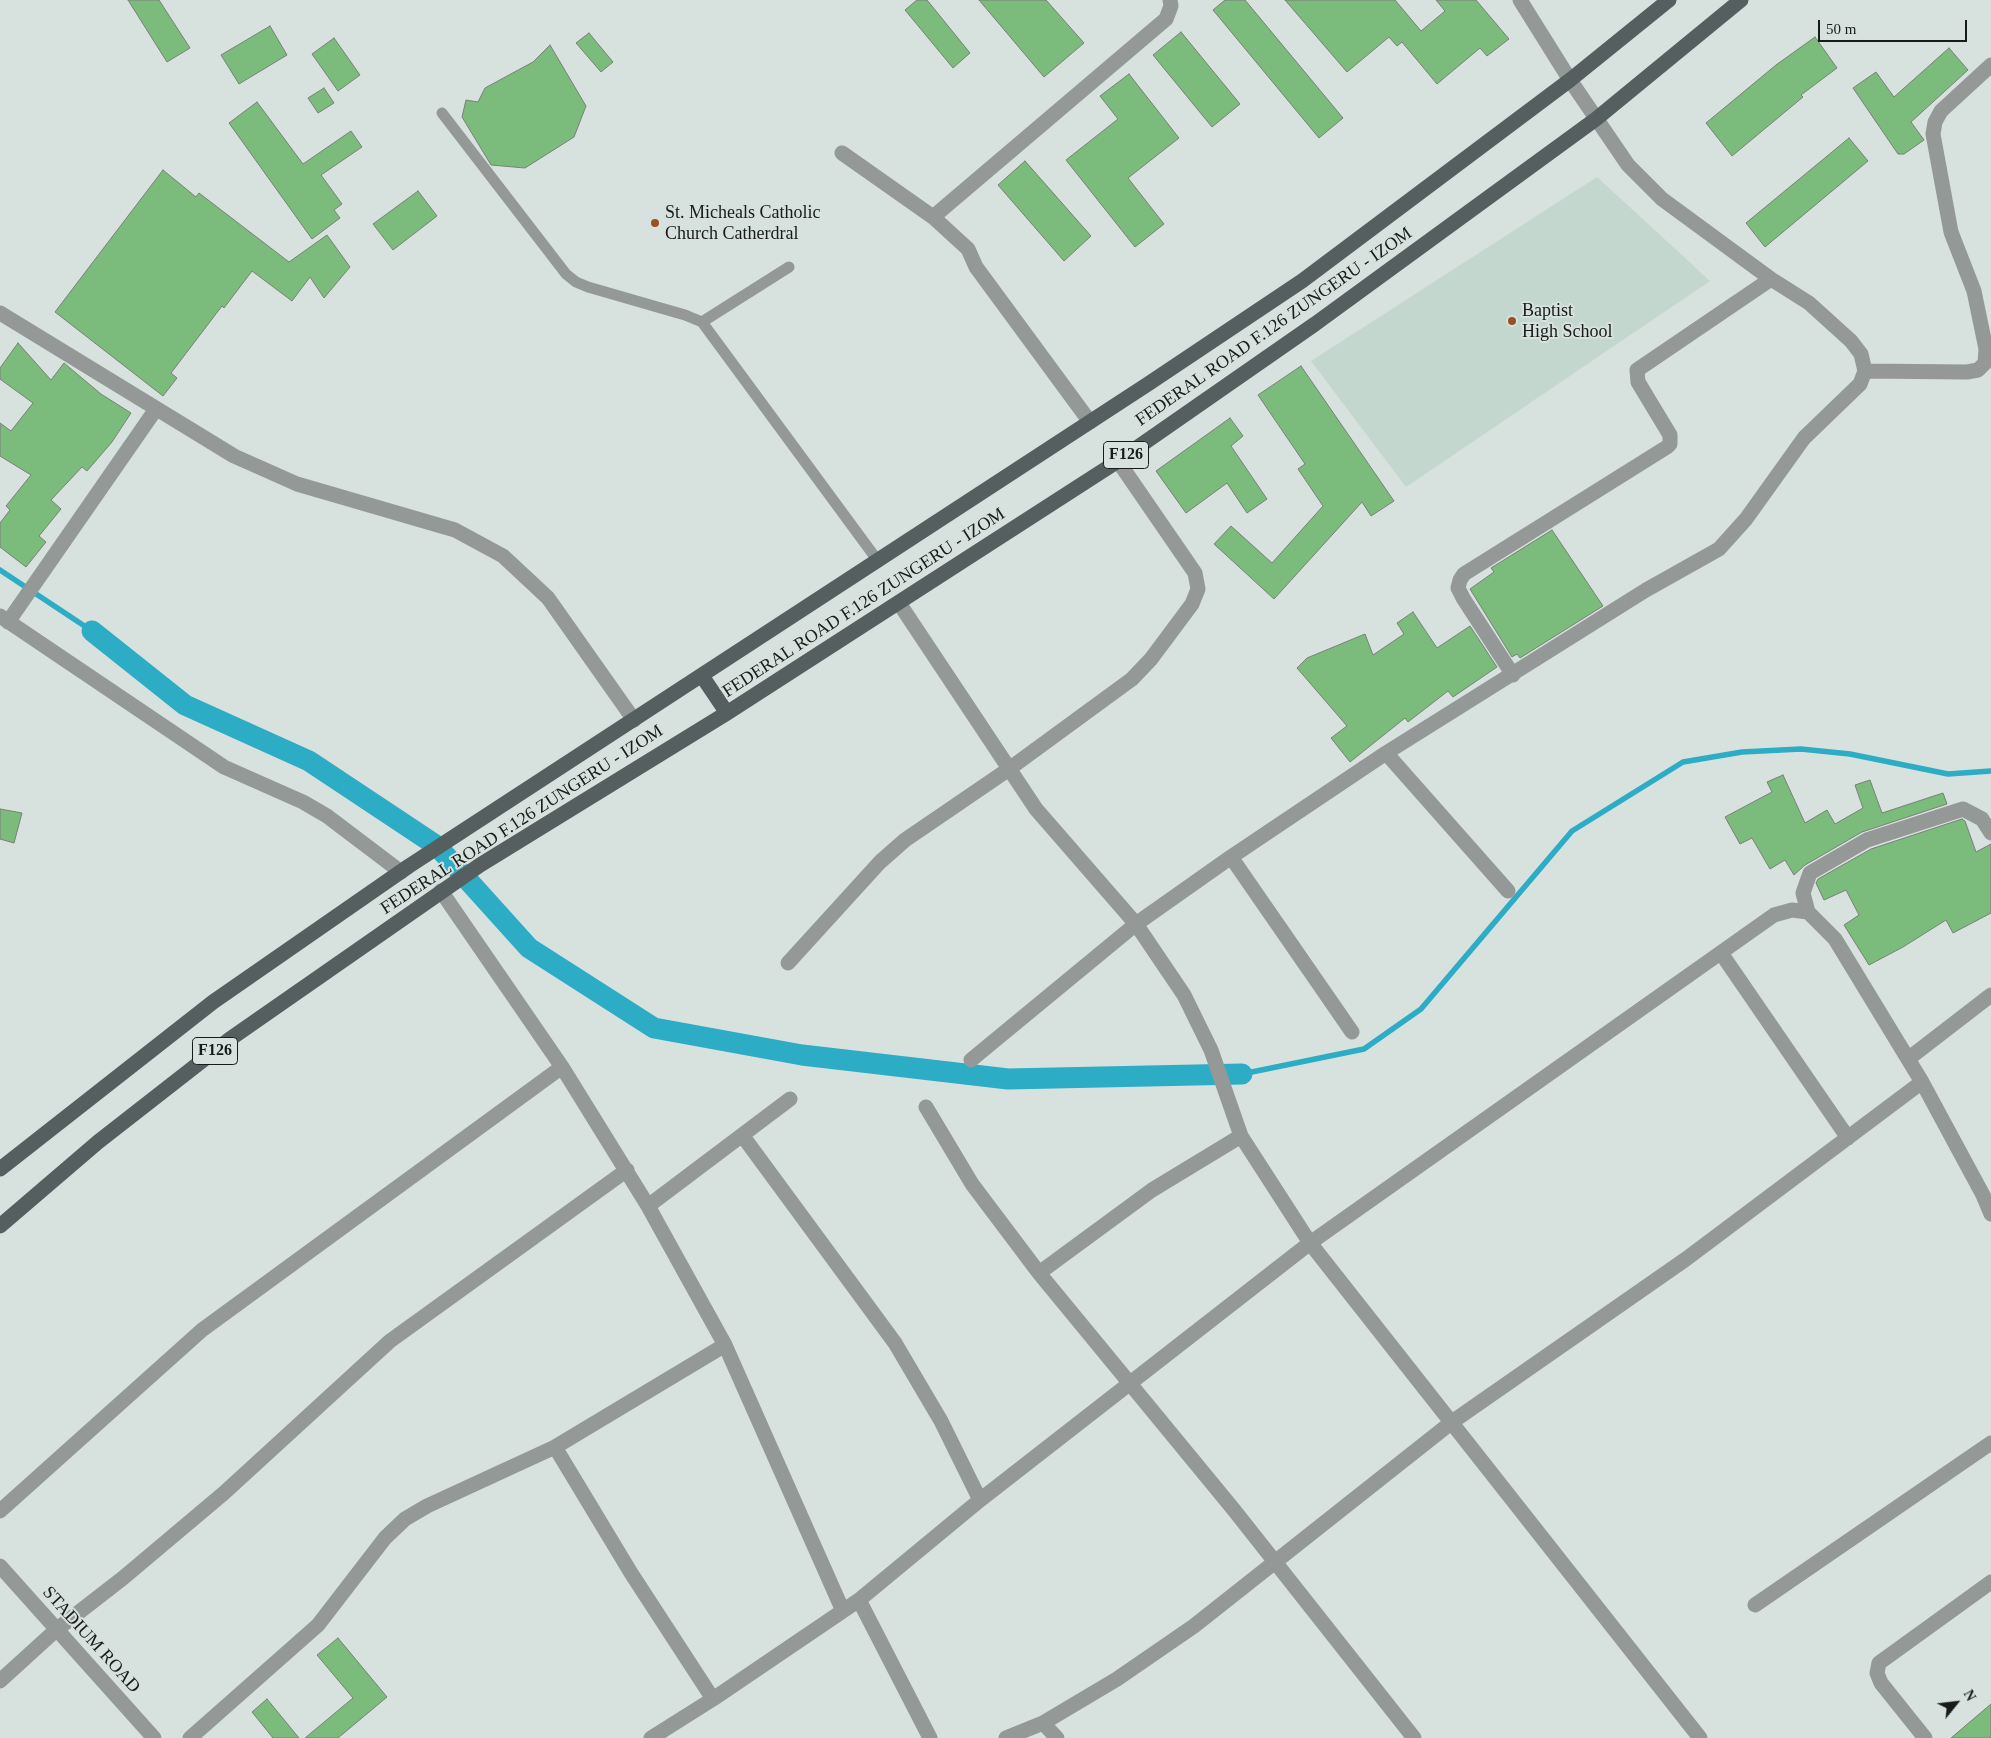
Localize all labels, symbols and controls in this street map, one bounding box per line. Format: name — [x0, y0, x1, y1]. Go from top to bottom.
scale bar — [1821, 10, 1970, 42]
text: 50 m — [1826, 21, 1856, 37]
place label: St. Micheals Catholic Church Catherdral — [665, 202, 820, 244]
marker: St. Micheals Catholic Church Catherdral — [649, 217, 661, 229]
street label: FEDERAL ROAD F.126 ZUNGERU - IZOM — [1132, 223, 1416, 431]
place label: Baptist High School — [1522, 300, 1613, 342]
marker: Baptist High School — [1506, 315, 1518, 327]
road number: F126 — [1104, 442, 1148, 468]
street label: FEDERAL ROAD F.126 ZUNGERU - IZOM — [719, 503, 1009, 703]
street label: FEDERAL ROAD F.126 ZUNGERU - IZOM — [377, 720, 667, 920]
road number: F126 — [192, 1038, 238, 1064]
street label: STADIUM ROAD — [37, 1582, 145, 1698]
north arrow — [1931, 1678, 1981, 1728]
text: N — [1961, 1687, 1979, 1704]

